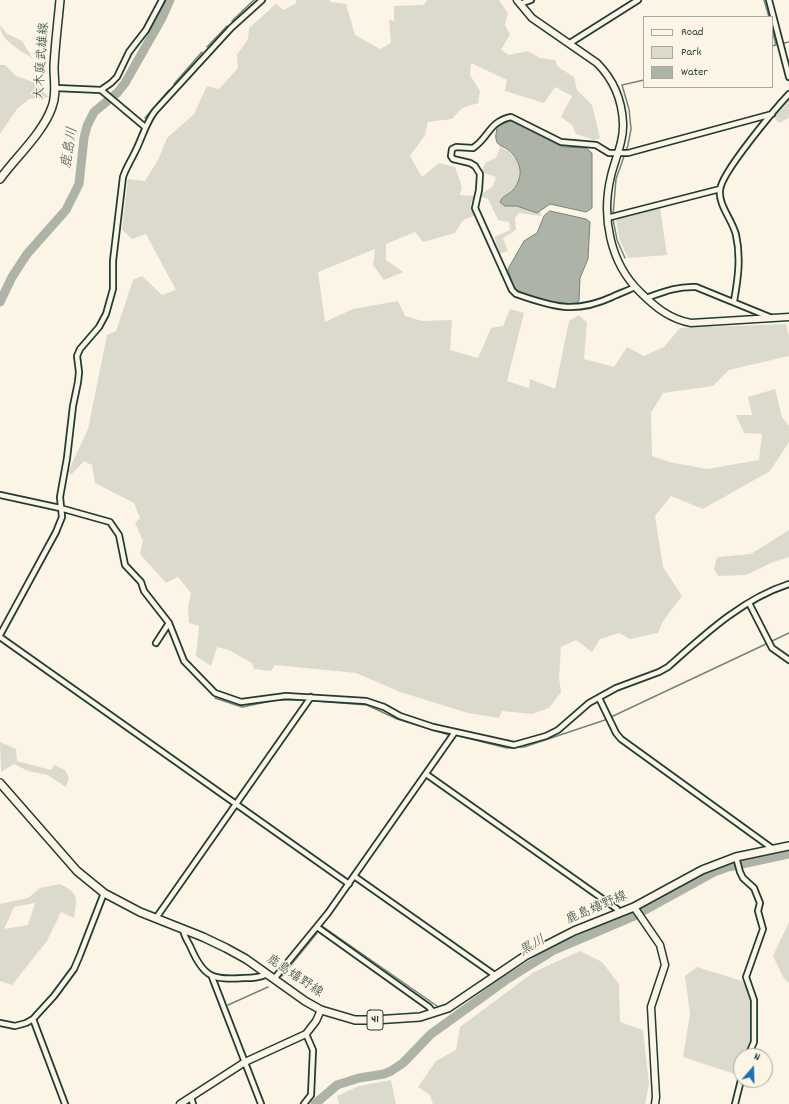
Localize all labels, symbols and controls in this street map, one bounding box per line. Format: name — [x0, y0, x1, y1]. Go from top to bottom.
legend — [643, 16, 773, 88]
street label: 大木庭武雄線 — [32, 22, 54, 100]
text: Road — [681, 24, 703, 41]
text: Park — [681, 44, 701, 61]
text: Water — [681, 64, 708, 81]
water label: 鹿島川 — [59, 126, 83, 170]
street label: 鹿島嬉野線 — [564, 889, 630, 929]
water label: 黒川 — [517, 933, 549, 961]
street label: 鹿島嬉野線 — [263, 952, 325, 1002]
road number: 41 — [367, 1010, 383, 1030]
north arrow — [733, 1048, 773, 1088]
text: N — [751, 1049, 762, 1066]

